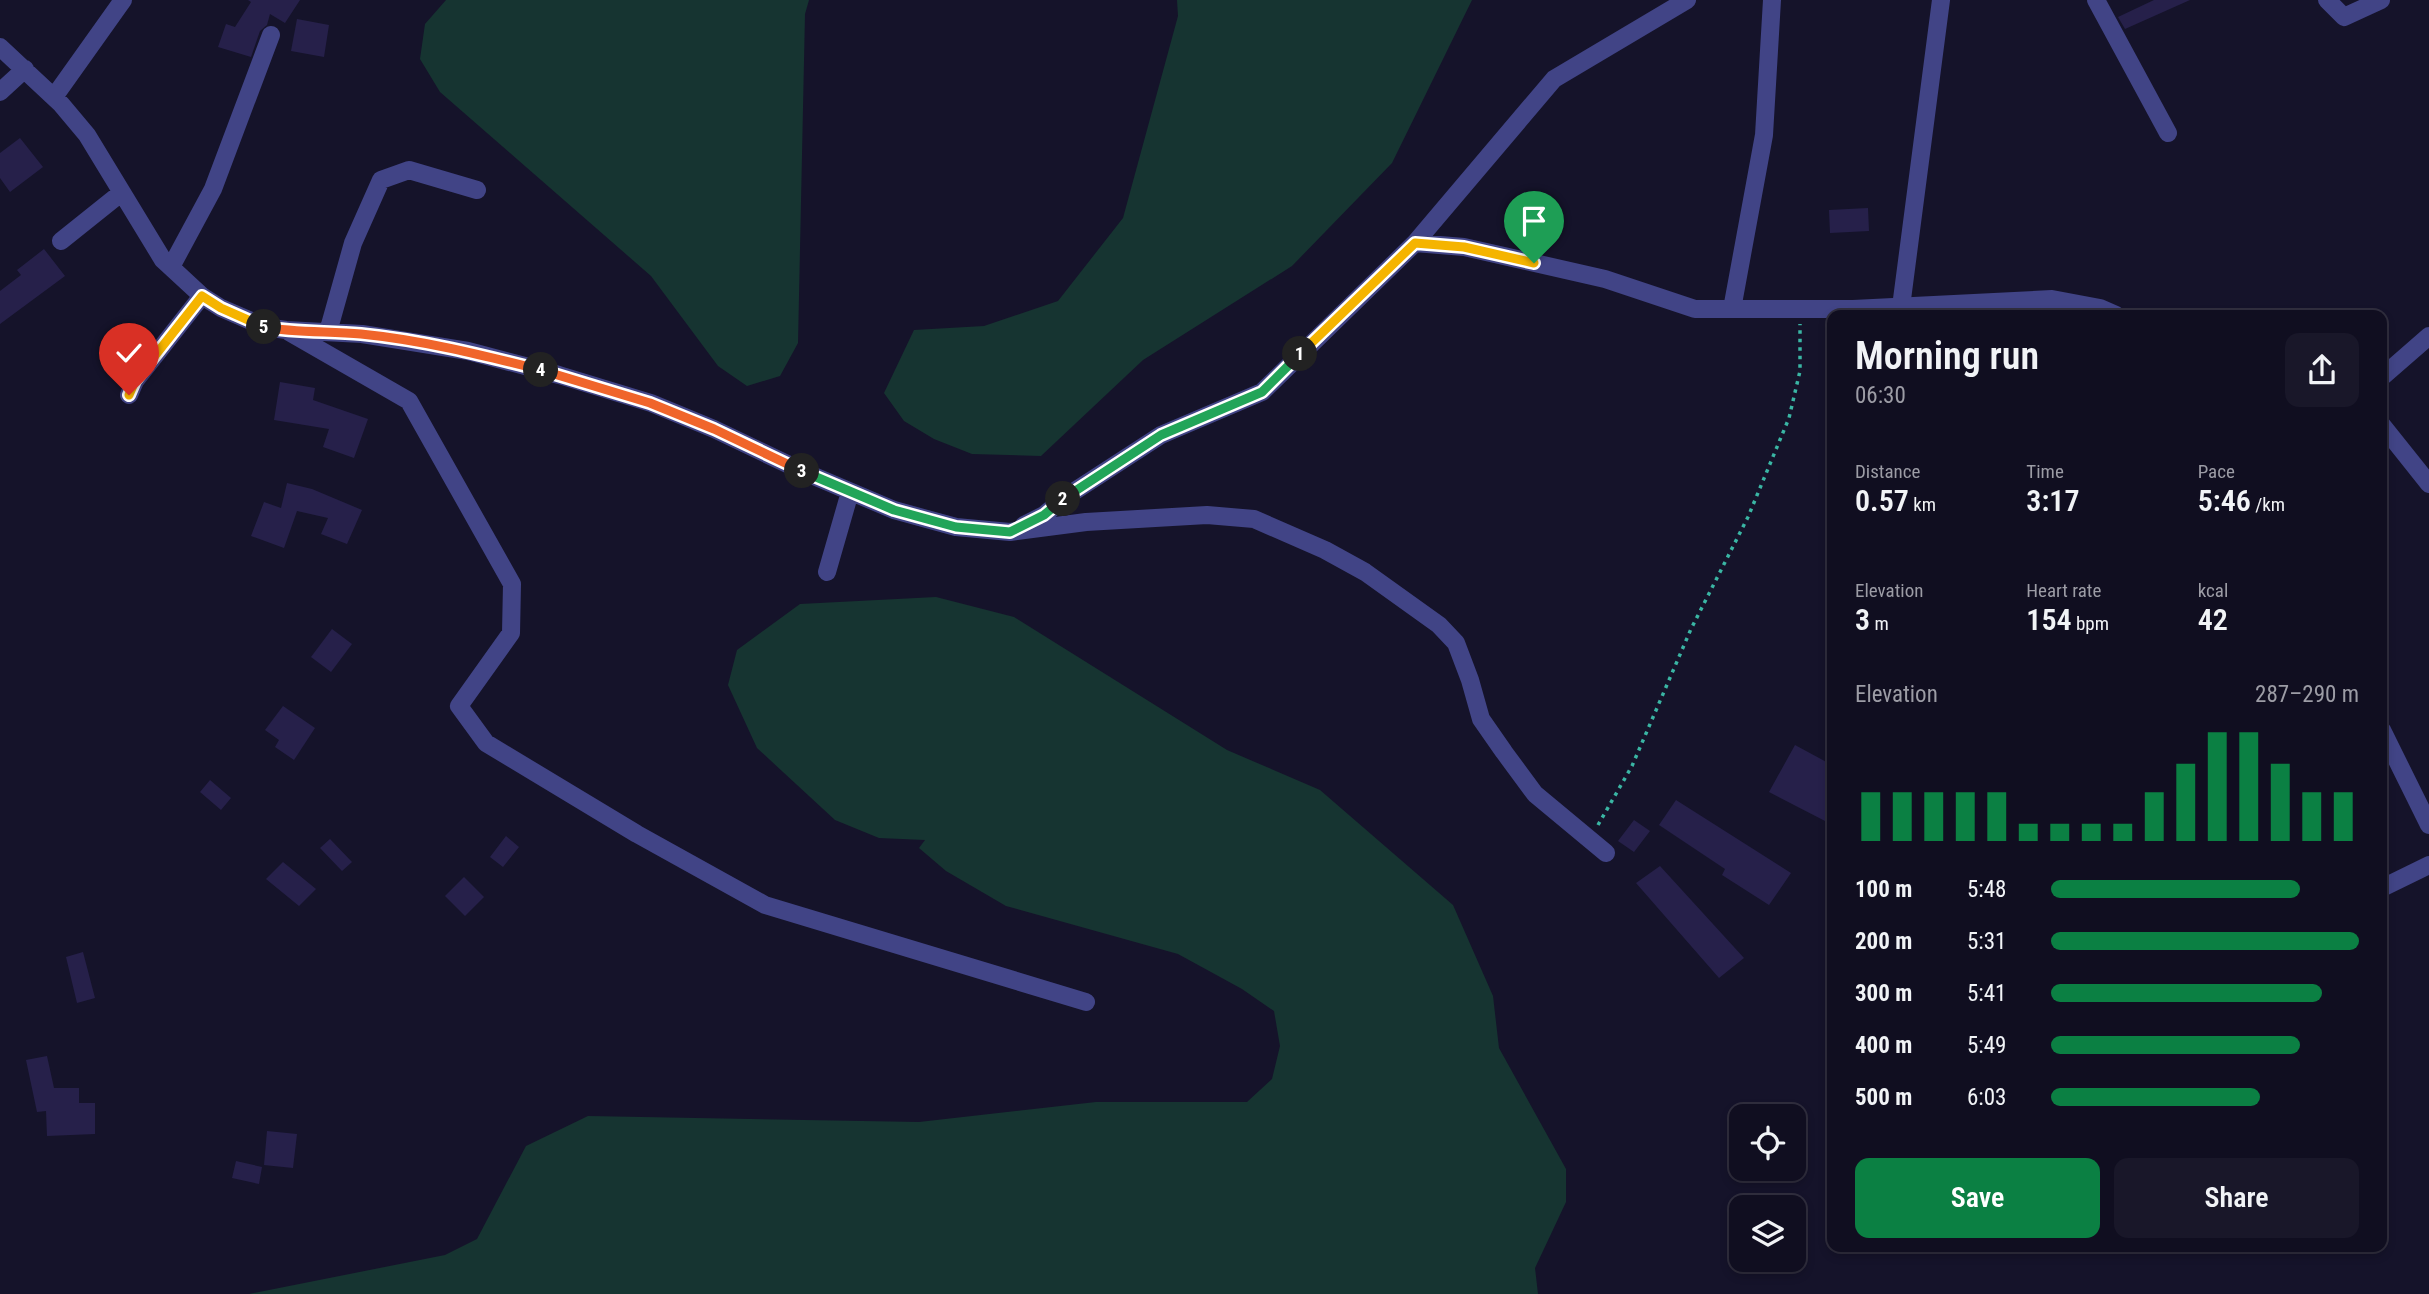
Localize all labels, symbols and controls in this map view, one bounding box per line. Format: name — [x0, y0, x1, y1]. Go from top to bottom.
pin — [1504, 191, 1564, 263]
icon: arrive — [1515, 202, 1553, 240]
pin: 5 — [246, 310, 282, 344]
text: 5 — [259, 315, 268, 338]
pin — [99, 323, 159, 395]
button: share — [2285, 333, 2359, 407]
icon: check — [110, 334, 148, 372]
text: Morning run — [1855, 334, 2039, 378]
pin: 1 — [1282, 336, 1318, 372]
text: 1 — [1295, 342, 1304, 365]
pin: 4 — [524, 352, 558, 388]
text: 4 — [536, 358, 545, 381]
text: 06:30 — [1855, 382, 1906, 409]
pin: 3 — [784, 454, 820, 489]
text: 3 — [797, 459, 806, 482]
text: Distance — [1855, 460, 1920, 483]
text: Time — [2026, 460, 2064, 483]
text: Pace — [2198, 460, 2235, 483]
pin: 2 — [1046, 482, 1080, 516]
text: 0.57 — [1855, 483, 1909, 518]
text: 3:17 — [2026, 483, 2080, 518]
text: 5:46 — [2198, 483, 2251, 518]
text: 2 — [1058, 487, 1067, 510]
text: km — [1909, 493, 1936, 516]
text: /km — [2251, 493, 2285, 516]
text: Elevation — [1855, 579, 1923, 602]
text: Heart rate — [2026, 579, 2101, 602]
text: kcal — [2198, 579, 2228, 602]
text: 3 — [1855, 602, 1870, 637]
text: 154 — [2026, 602, 2072, 637]
text: 42 — [2198, 602, 2228, 637]
text: m — [1870, 612, 1889, 635]
text: bpm — [2072, 612, 2109, 635]
text: Elevation — [1855, 681, 1938, 708]
text: 287–290 m — [2255, 681, 2359, 708]
text: 100 m — [1855, 876, 1912, 903]
text: 5:48 — [1967, 876, 2006, 903]
text: 200 m — [1855, 928, 1912, 955]
text: 5:31 — [1967, 928, 2006, 955]
text: 300 m — [1855, 980, 1912, 1007]
text: 5:41 — [1967, 980, 2006, 1007]
text: 400 m — [1855, 1032, 1912, 1059]
text: 5:49 — [1967, 1032, 2006, 1059]
text: 500 m — [1855, 1084, 1912, 1111]
text: 6:03 — [1967, 1084, 2006, 1111]
map controls — [1729, 1104, 1806, 1272]
button: locate — [1729, 1104, 1806, 1181]
button: Save — [1855, 1158, 2100, 1238]
button: Share — [2114, 1158, 2359, 1238]
button: layers — [1729, 1195, 1806, 1272]

